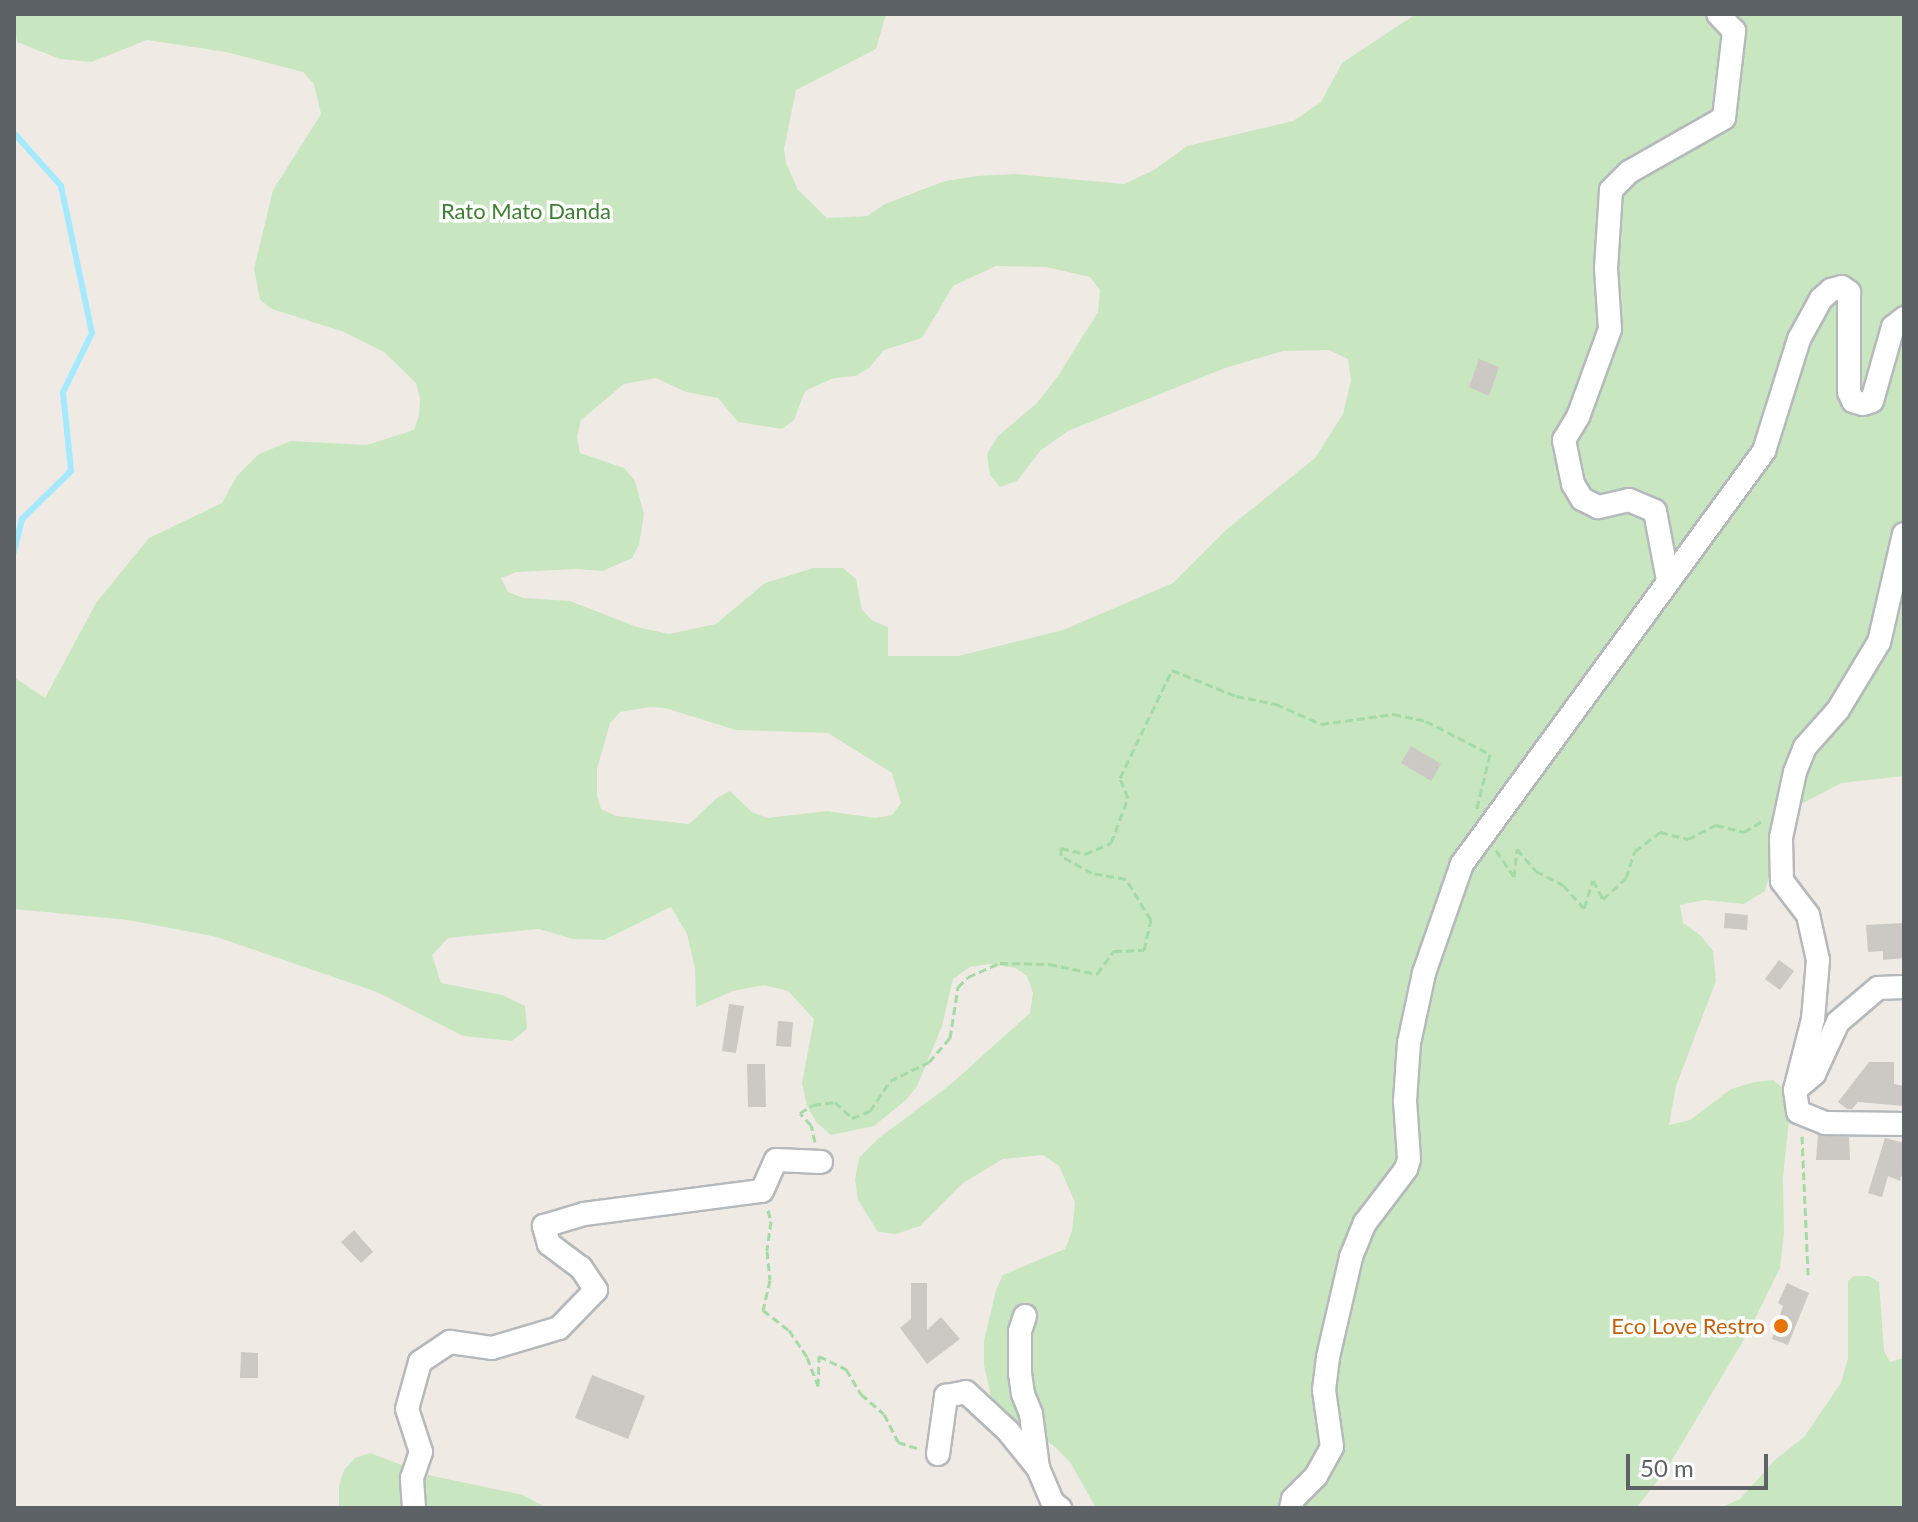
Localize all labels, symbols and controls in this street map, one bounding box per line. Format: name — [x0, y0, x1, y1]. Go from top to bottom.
park label: Rato Mato Danda — [441, 198, 611, 224]
place label: Eco Love Restro — [1611, 1313, 1765, 1339]
marker: Eco Love Restro — [1772, 1317, 1790, 1335]
scale bar — [1630, 1438, 1772, 1488]
text: 50 m — [1640, 1453, 1694, 1482]

